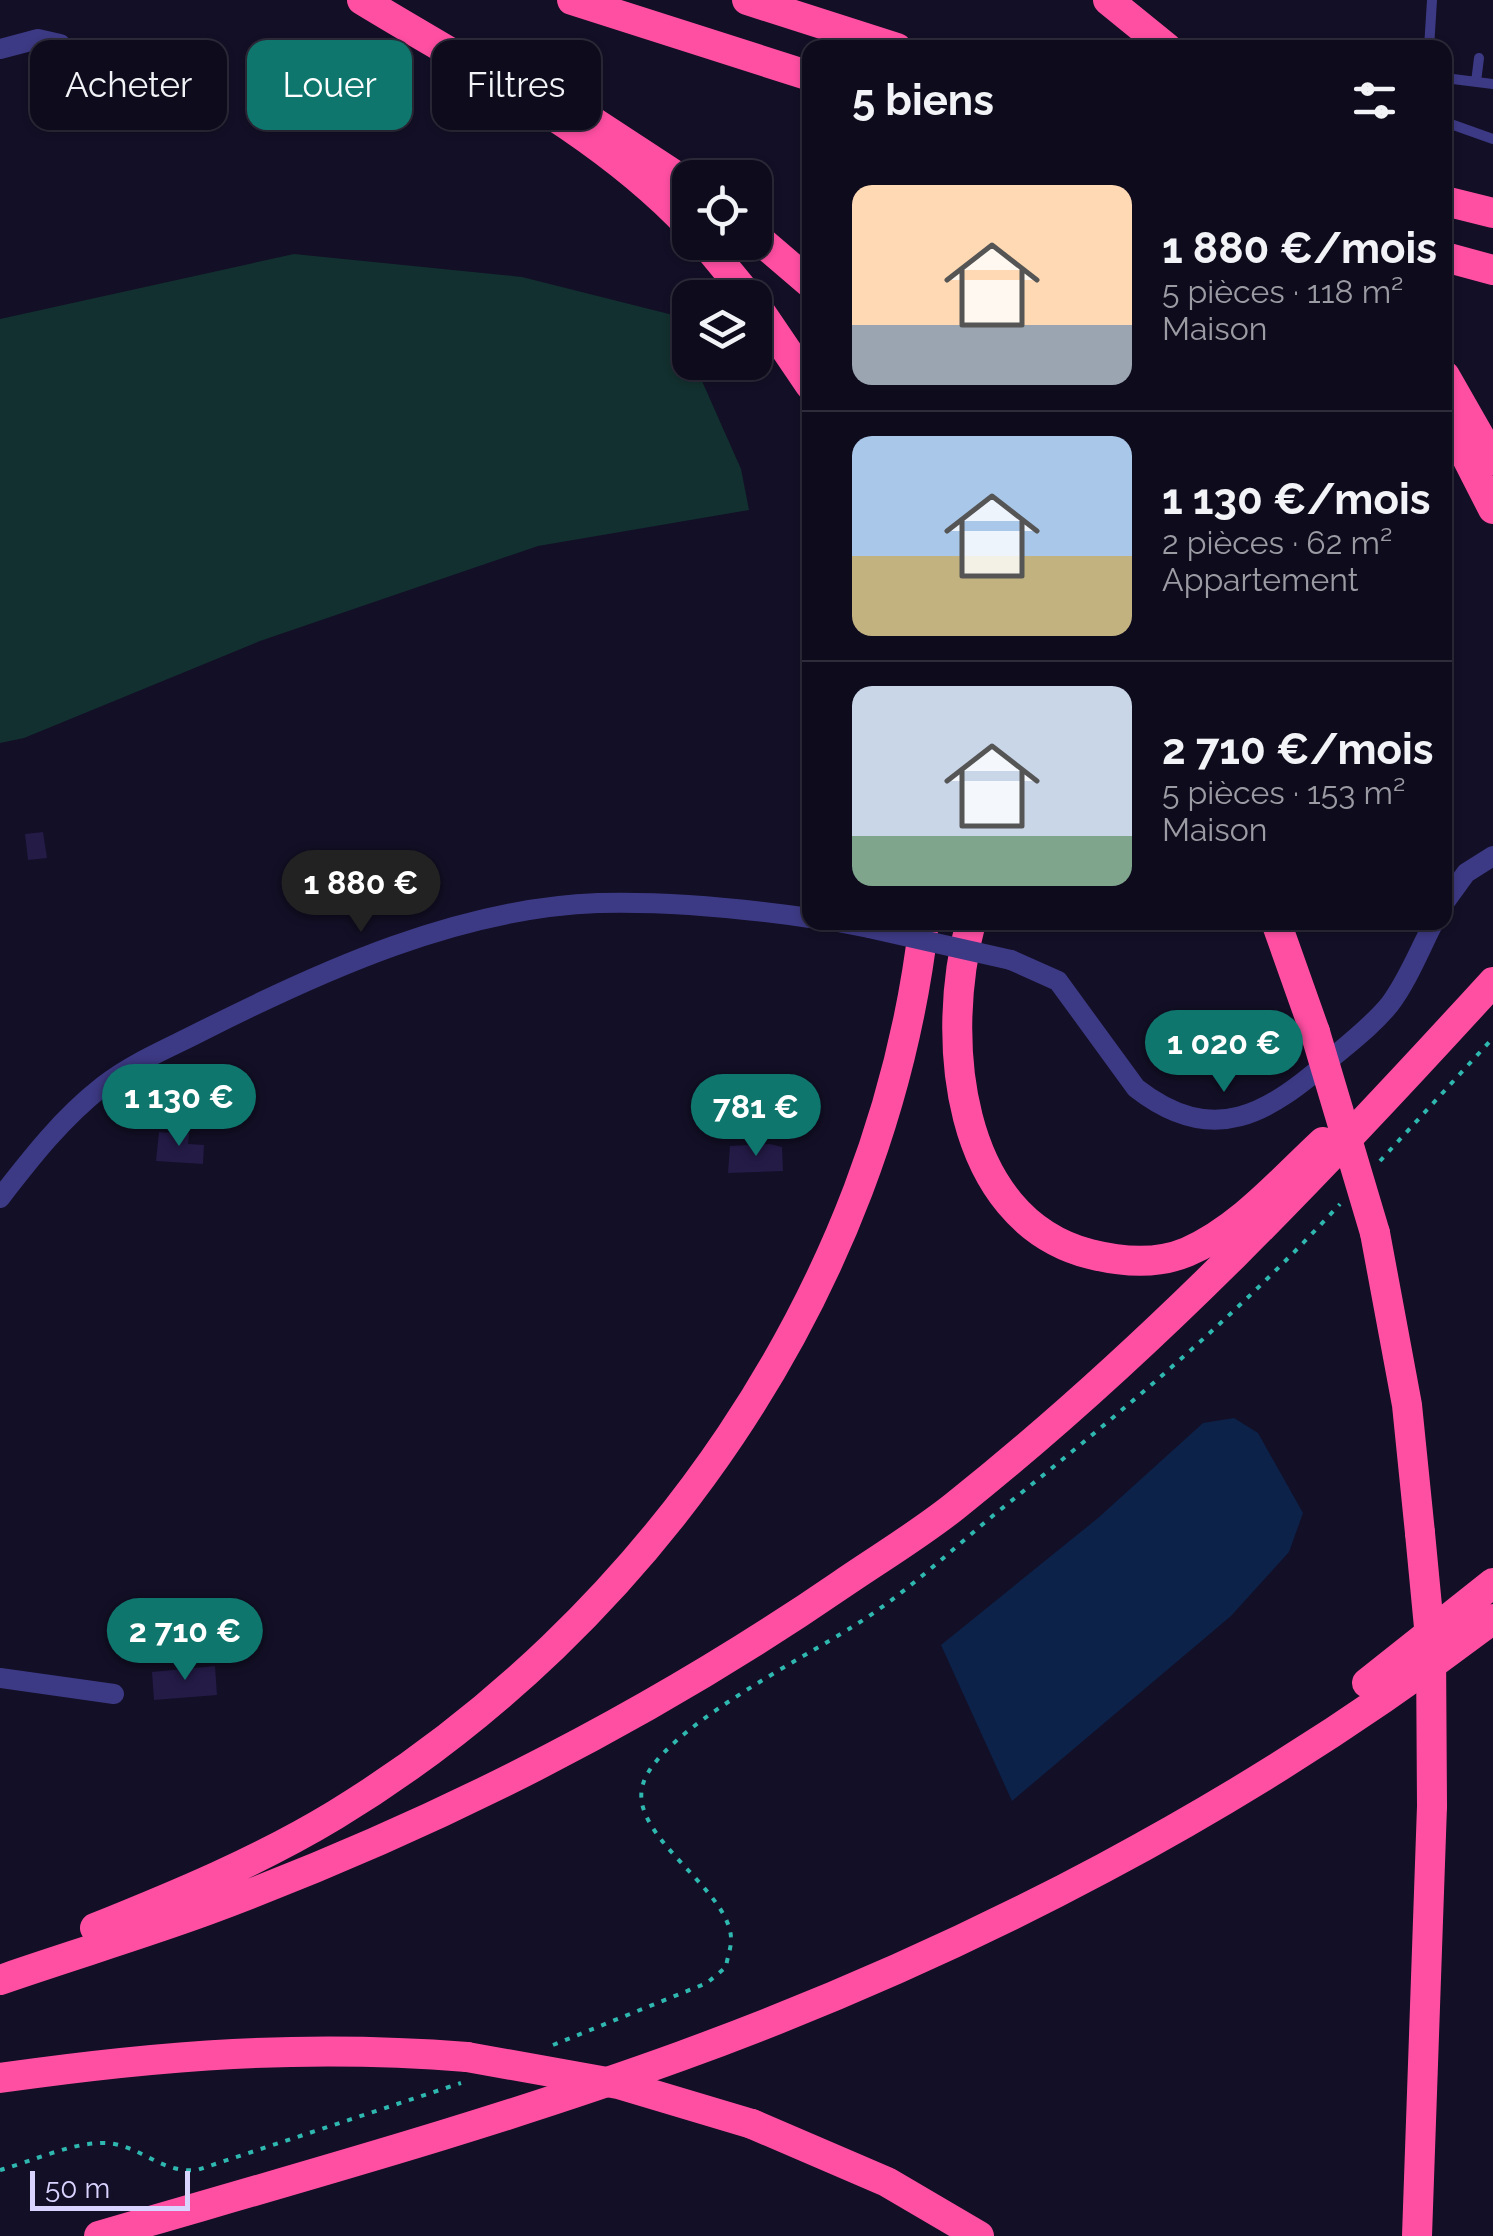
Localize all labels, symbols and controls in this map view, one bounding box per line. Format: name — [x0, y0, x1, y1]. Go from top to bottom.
chip: Acheter — [30, 40, 227, 130]
chip: Louer — [247, 40, 412, 130]
chip: Filtres — [432, 40, 601, 130]
icon: filters — [1347, 73, 1402, 128]
text: 5 biens — [852, 76, 994, 125]
map controls — [672, 160, 772, 380]
button: locate — [672, 160, 772, 260]
text: 1 880 €/mois — [1162, 224, 1437, 273]
icon: home — [932, 225, 1052, 345]
text: 5 pièces · 118 m² — [1162, 273, 1403, 310]
button: layers — [672, 280, 772, 380]
text: Maison — [1162, 310, 1267, 347]
text: 1 130 €/mois — [1162, 475, 1430, 524]
icon: home — [932, 476, 1052, 596]
text: 2 pièces · 62 m² — [1162, 524, 1392, 561]
text: Appartement — [1162, 561, 1358, 598]
text: 2 710 €/mois — [1162, 725, 1433, 774]
icon: home — [932, 726, 1052, 846]
text: 5 pièces · 153 m² — [1162, 774, 1405, 811]
text: Maison — [1162, 811, 1267, 848]
pin: 1 880 € — [269, 850, 453, 935]
text: 1 880 € — [303, 864, 419, 901]
pin: 1 020 € — [1132, 1010, 1316, 1095]
text: 1 020 € — [1167, 1024, 1281, 1061]
pin: 1 130 € — [87, 1064, 271, 1149]
pin: 781 € — [686, 1074, 826, 1159]
text: 1 130 € — [124, 1078, 234, 1115]
text: 781 € — [713, 1088, 799, 1125]
pin: 2 710 € — [93, 1598, 277, 1683]
text: 2 710 € — [129, 1612, 241, 1649]
scale bar — [30, 2166, 190, 2210]
text: 50 m — [45, 2172, 110, 2205]

